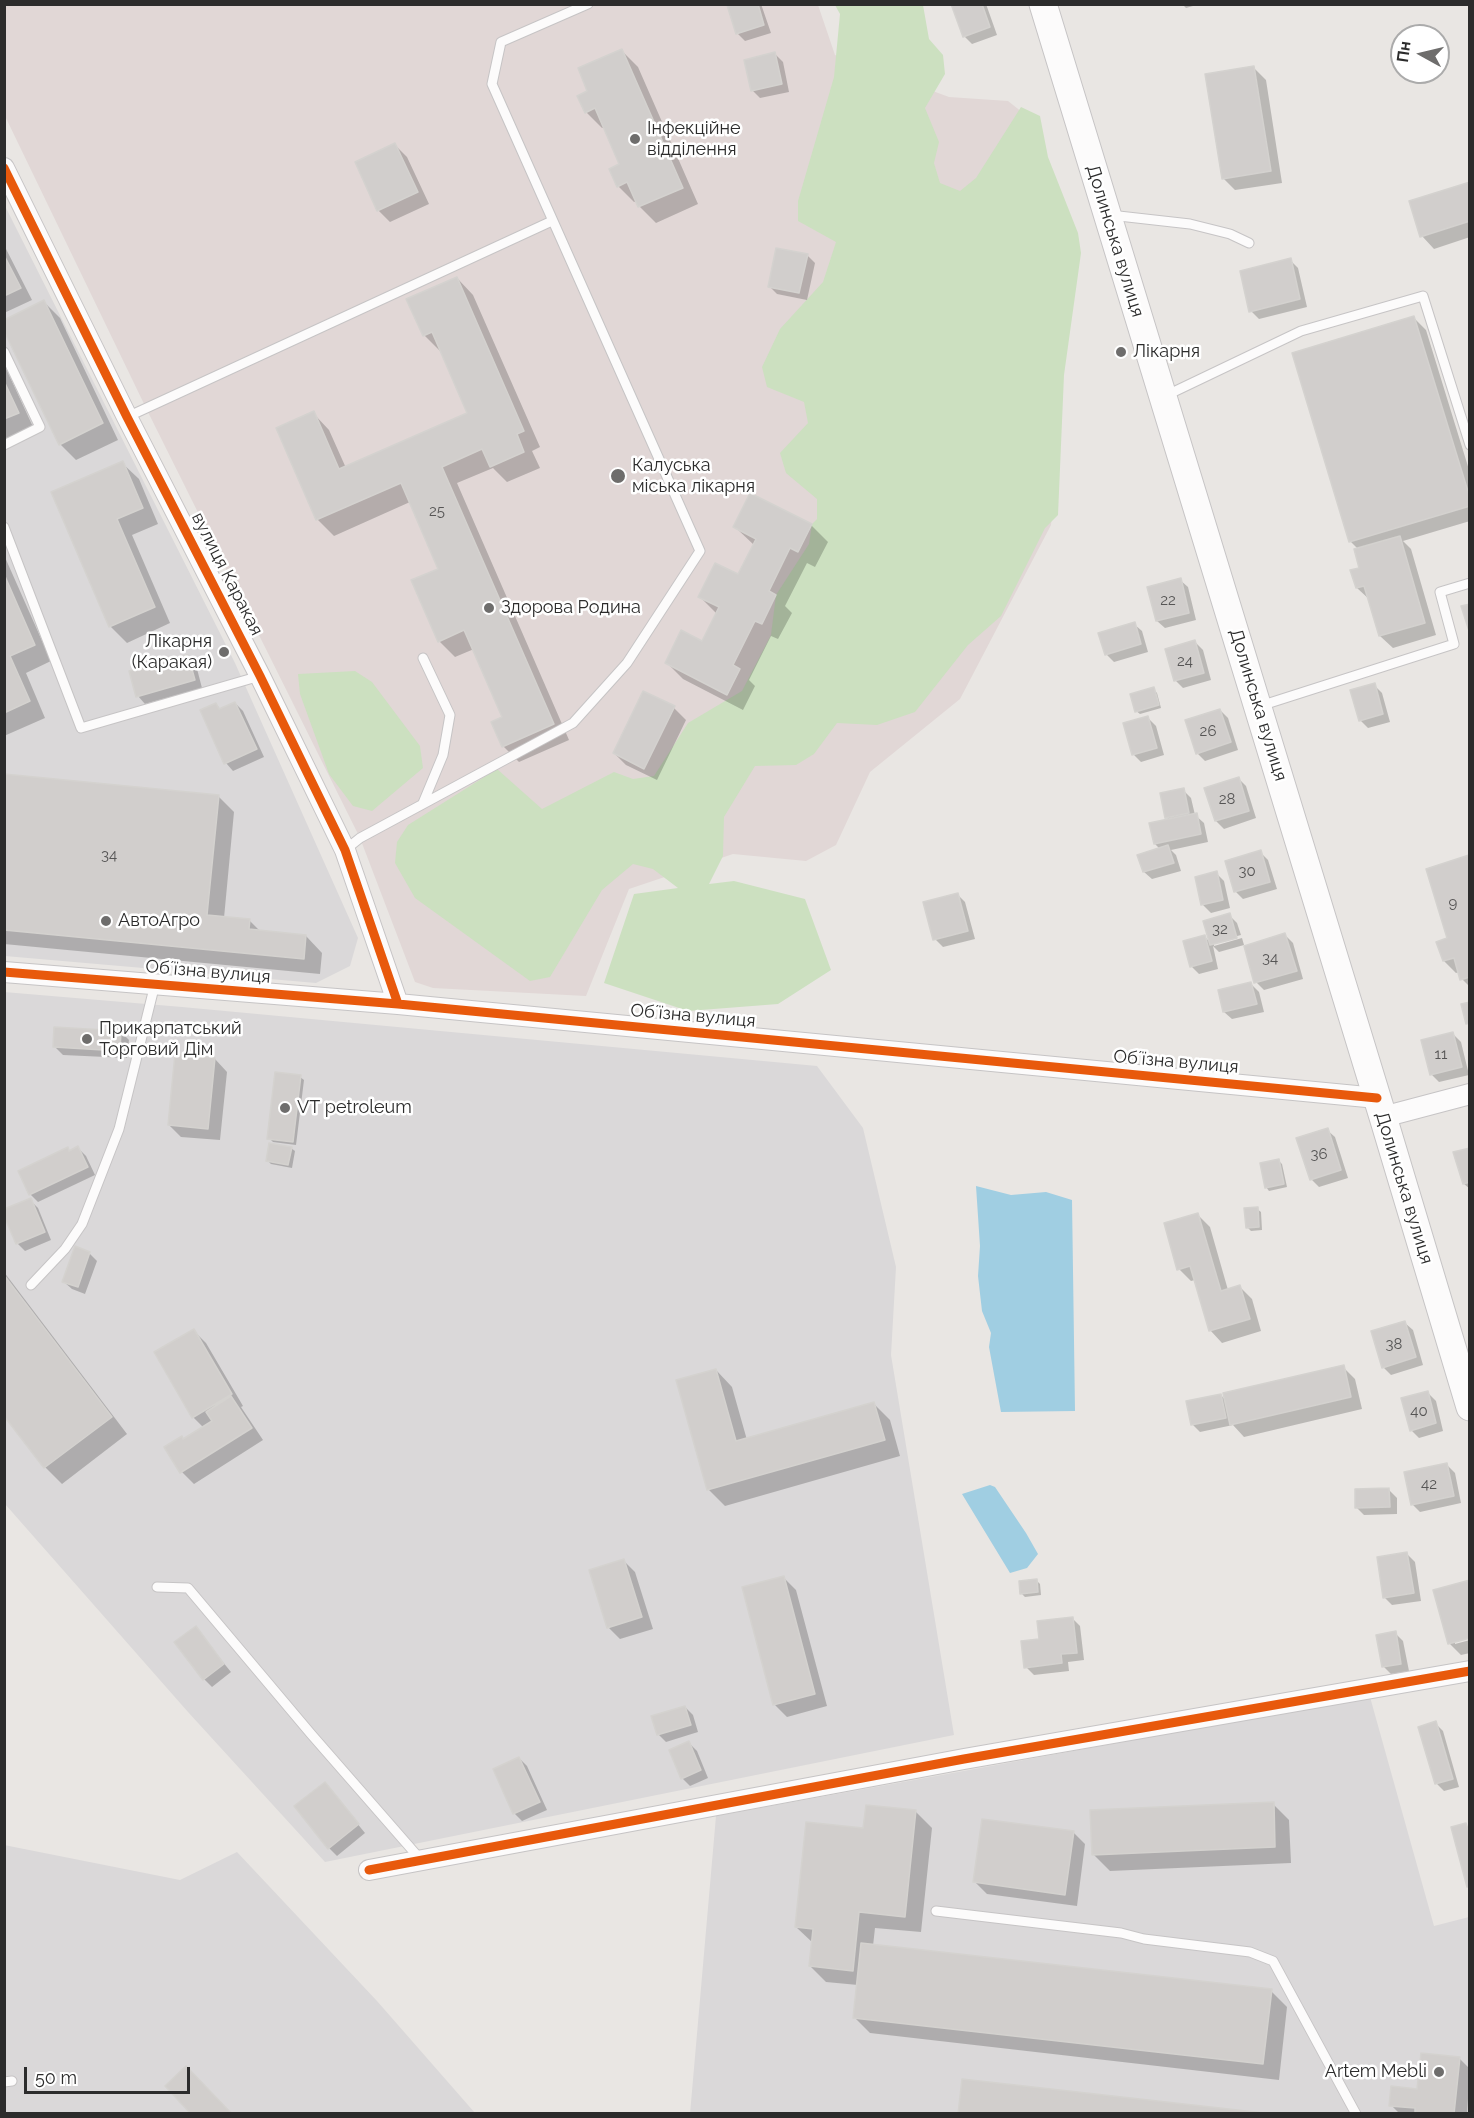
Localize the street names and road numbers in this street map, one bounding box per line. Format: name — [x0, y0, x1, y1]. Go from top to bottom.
street label: Долинська вулиця — [1082, 162, 1148, 320]
street label: вулиця Каракая — [187, 509, 267, 639]
street label: Долинська вулиця — [1225, 626, 1291, 784]
street label: Обʼїзна вулиця — [144, 956, 272, 988]
street label: Обʼїзна вулиця — [629, 1000, 757, 1032]
street label: Обʼїзна вулиця — [1112, 1046, 1240, 1078]
street label: Долинська вулиця — [1371, 1109, 1437, 1267]

